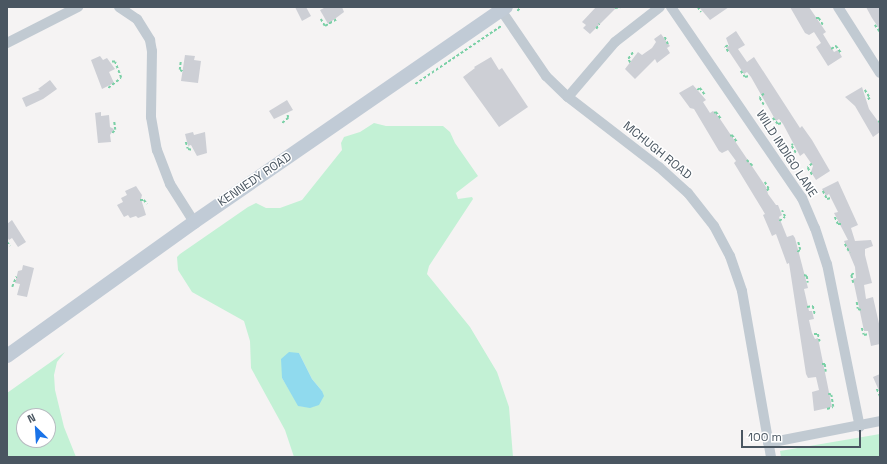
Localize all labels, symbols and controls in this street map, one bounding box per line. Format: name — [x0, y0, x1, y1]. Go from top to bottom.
street label: WILD INDIGO LANE — [753, 108, 819, 200]
street label: MCHUGH ROAD — [620, 119, 694, 183]
street label: KENNEDY ROAD — [215, 150, 295, 210]
north arrow — [16, 408, 56, 448]
text: N — [25, 410, 38, 426]
scale bar — [743, 422, 863, 448]
text: 100 m — [748, 429, 782, 445]

